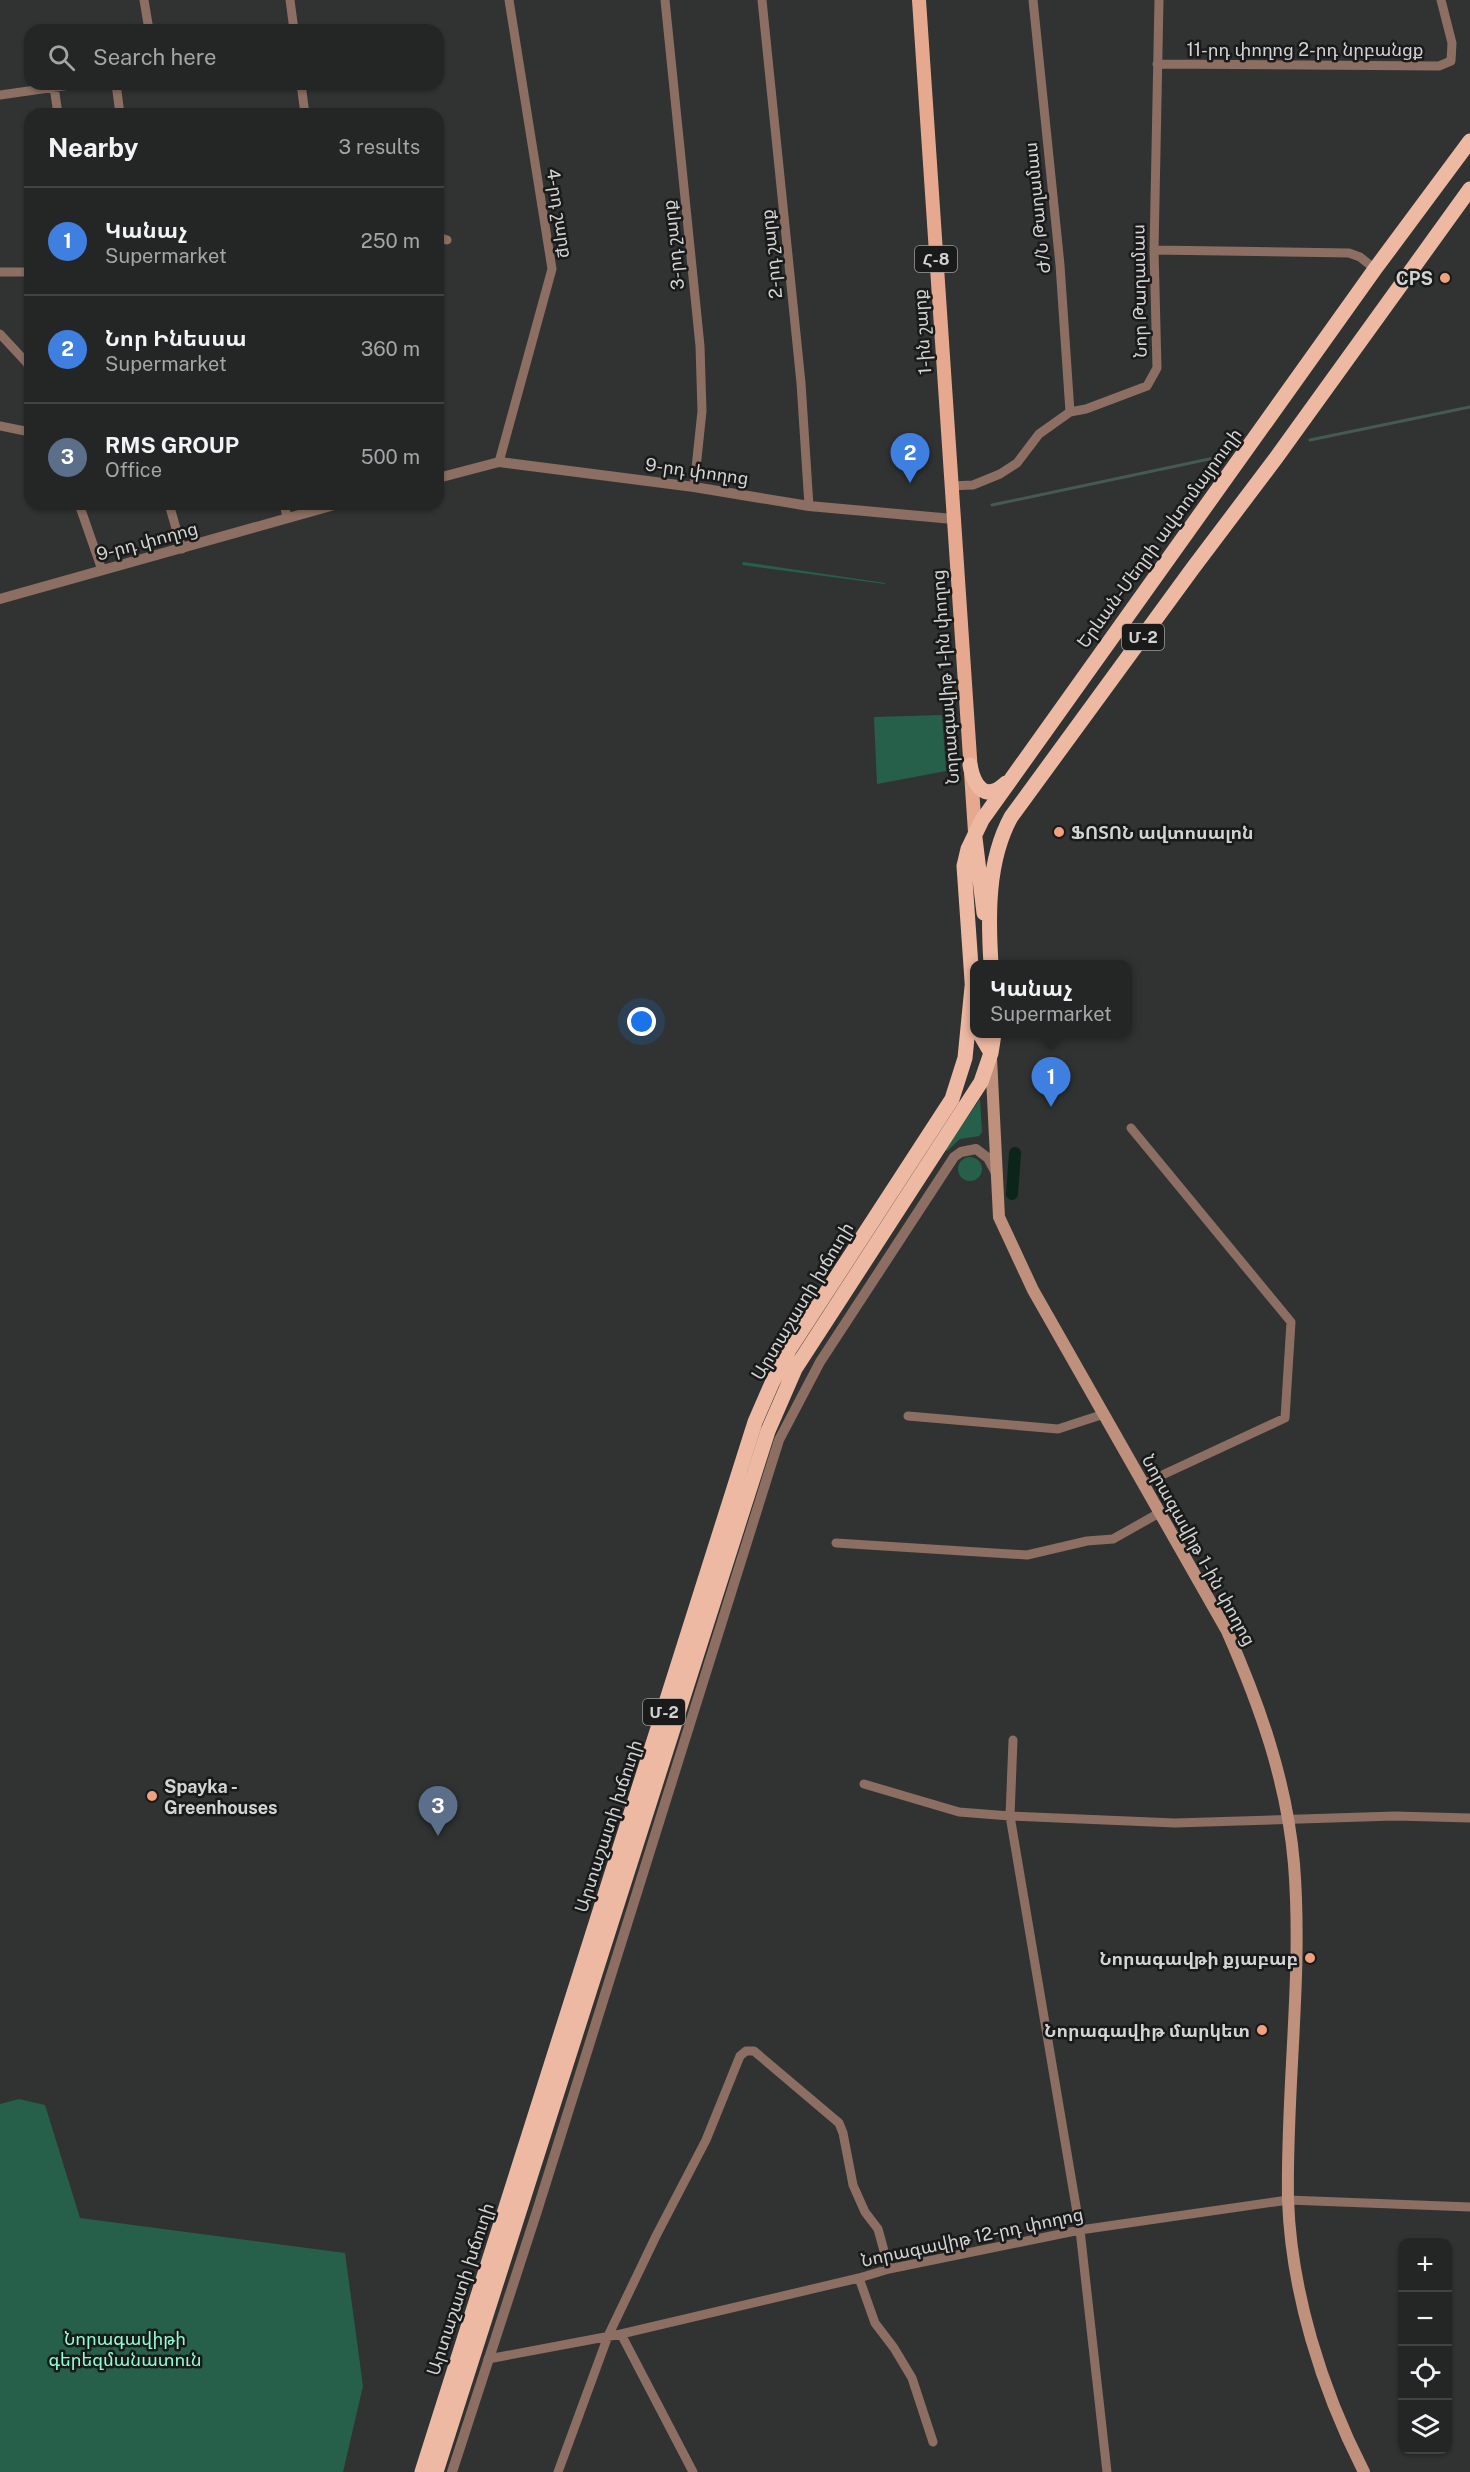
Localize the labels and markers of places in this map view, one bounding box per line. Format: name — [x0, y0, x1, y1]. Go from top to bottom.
place label: CPS — [1396, 268, 1433, 289]
marker: CPS — [1438, 271, 1452, 285]
pin: 2 — [890, 434, 930, 483]
place label: ՖՈՏՈՆ ավտոսալոն — [1071, 822, 1254, 843]
marker: ՖՈՏՈՆ ավտոսալոն — [1052, 825, 1066, 839]
pin: 1 — [1032, 1058, 1070, 1107]
place label: Spayka - Greenhouses — [164, 1776, 277, 1818]
pin: 3 — [418, 1786, 458, 1836]
marker: Spayka - Greenhouses — [145, 1789, 159, 1803]
place label: Նորագավթի քյաբաբ — [1099, 1948, 1298, 1969]
marker: Նորագավթի քյաբաբ — [1303, 1951, 1317, 1965]
place label: Նորագավիթ մարկետ — [1044, 2020, 1250, 2041]
marker: Նորագավիթ մարկետ — [1255, 2023, 1269, 2037]

